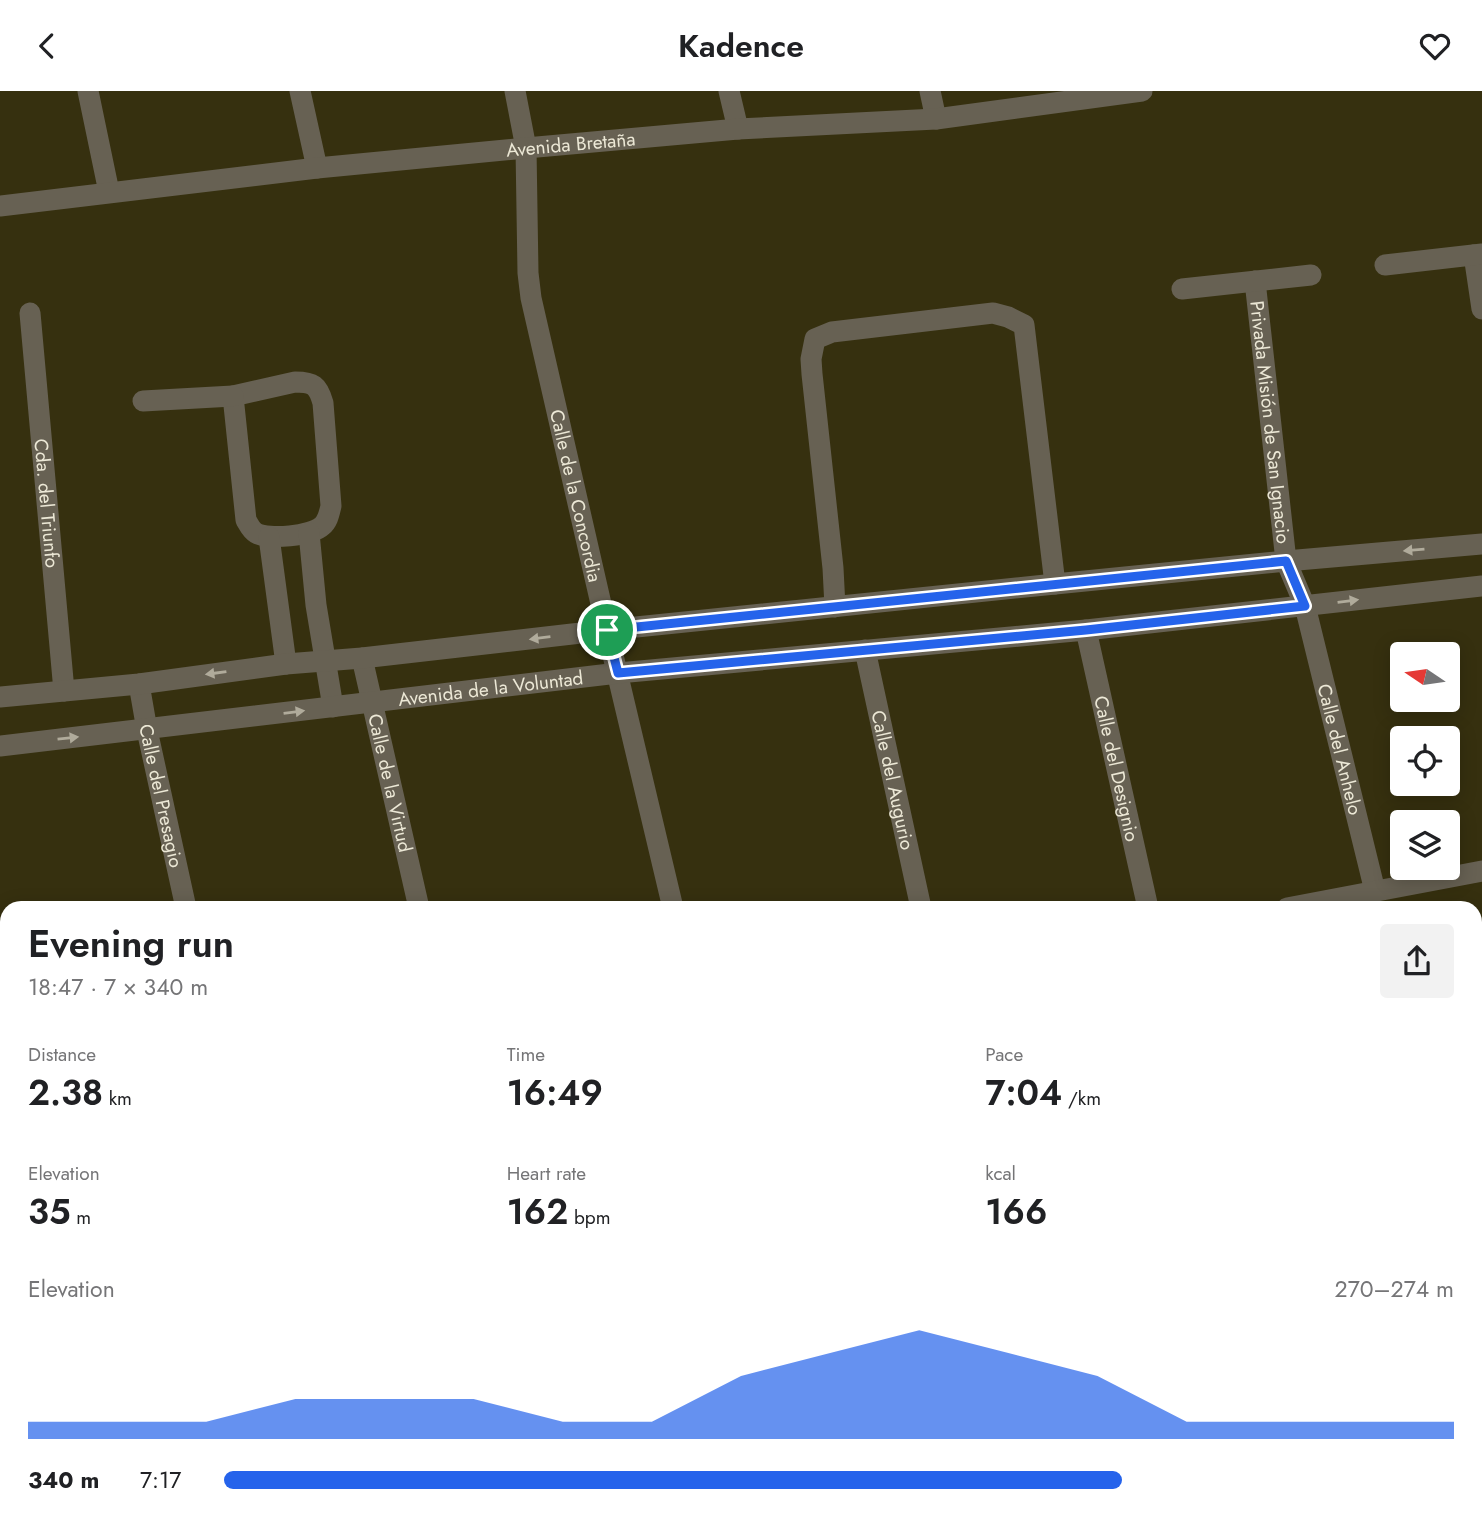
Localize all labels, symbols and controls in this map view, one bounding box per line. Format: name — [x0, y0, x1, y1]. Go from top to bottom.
text: Kadence — [678, 23, 804, 69]
icon: back — [28, 27, 66, 65]
icon: heart — [1416, 27, 1454, 65]
street label: Avenida Bretaña — [505, 125, 636, 164]
street label: Privada Misión de San Ignacio — [1243, 299, 1297, 545]
street label: Calle de la Concordia — [543, 407, 609, 585]
street label: Cda. del Triunfo — [27, 437, 66, 569]
one-way arrow — [1403, 545, 1425, 556]
one-way arrow — [1338, 596, 1360, 607]
pin — [577, 600, 637, 660]
icon: arrive — [588, 611, 626, 649]
one-way arrow — [528, 632, 550, 643]
north arrow — [1390, 642, 1460, 712]
map controls — [1390, 642, 1460, 880]
street label: Avenida de la Voluntad — [397, 664, 585, 713]
one-way arrow — [205, 668, 227, 679]
street label: Calle del Anhelo — [1311, 681, 1369, 818]
street label: Calle del Designio — [1087, 693, 1146, 844]
one-way arrow — [283, 706, 305, 717]
street label: Calle del Augurio — [864, 708, 921, 852]
street label: Calle de la Virtud — [361, 711, 419, 855]
street label: Calle del Presagio — [132, 722, 190, 870]
button: locate — [1390, 726, 1460, 796]
one-way arrow — [57, 733, 79, 744]
button: layers — [1390, 810, 1460, 880]
text: Evening run — [28, 916, 234, 971]
button: share — [1380, 924, 1454, 998]
text: 18:47 · 7 × 340 m — [28, 970, 208, 1004]
text: Distance — [28, 1041, 96, 1068]
text: Time — [507, 1041, 545, 1068]
text: Pace — [985, 1041, 1023, 1068]
text: 2.38 — [28, 1068, 103, 1118]
text: 16:49 — [507, 1068, 603, 1118]
text: 7:04 — [985, 1068, 1062, 1118]
text: km — [103, 1085, 132, 1112]
text: /km — [1062, 1085, 1101, 1112]
text: Elevation — [28, 1160, 100, 1187]
text: Heart rate — [507, 1160, 586, 1187]
text: kcal — [985, 1160, 1016, 1187]
text: 35 — [28, 1187, 71, 1237]
text: 162 — [507, 1187, 568, 1237]
text: 166 — [985, 1187, 1047, 1237]
text: m — [71, 1204, 91, 1231]
text: bpm — [568, 1204, 610, 1231]
text: Elevation — [28, 1272, 115, 1306]
text: 270–274 m — [1335, 1272, 1454, 1306]
text: 340 m — [28, 1463, 99, 1497]
text: 7:17 — [140, 1463, 181, 1497]

